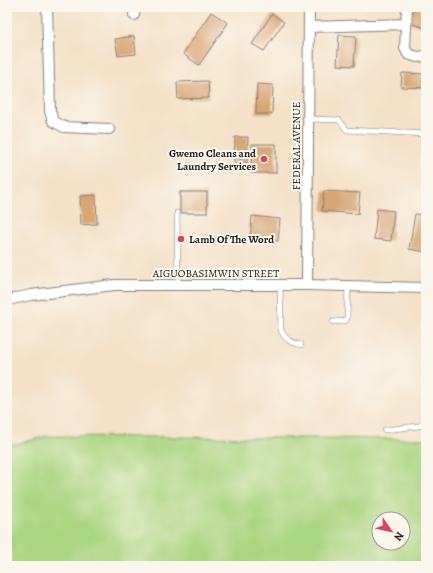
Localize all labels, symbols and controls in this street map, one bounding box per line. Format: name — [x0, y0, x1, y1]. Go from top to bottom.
street label: FEDERAL AVENUE — [289, 102, 304, 190]
place label: Gwemo Cleans and Laundry Services — [169, 146, 257, 174]
marker: Gwemo Cleans and Laundry Services — [259, 154, 269, 164]
place label: Lamb Of The Word — [189, 232, 274, 247]
marker: Lamb Of The Word — [176, 234, 186, 244]
street label: AIGUOBASIMWIN STREET — [152, 266, 279, 281]
north arrow — [371, 511, 411, 551]
text: N — [390, 529, 407, 544]

